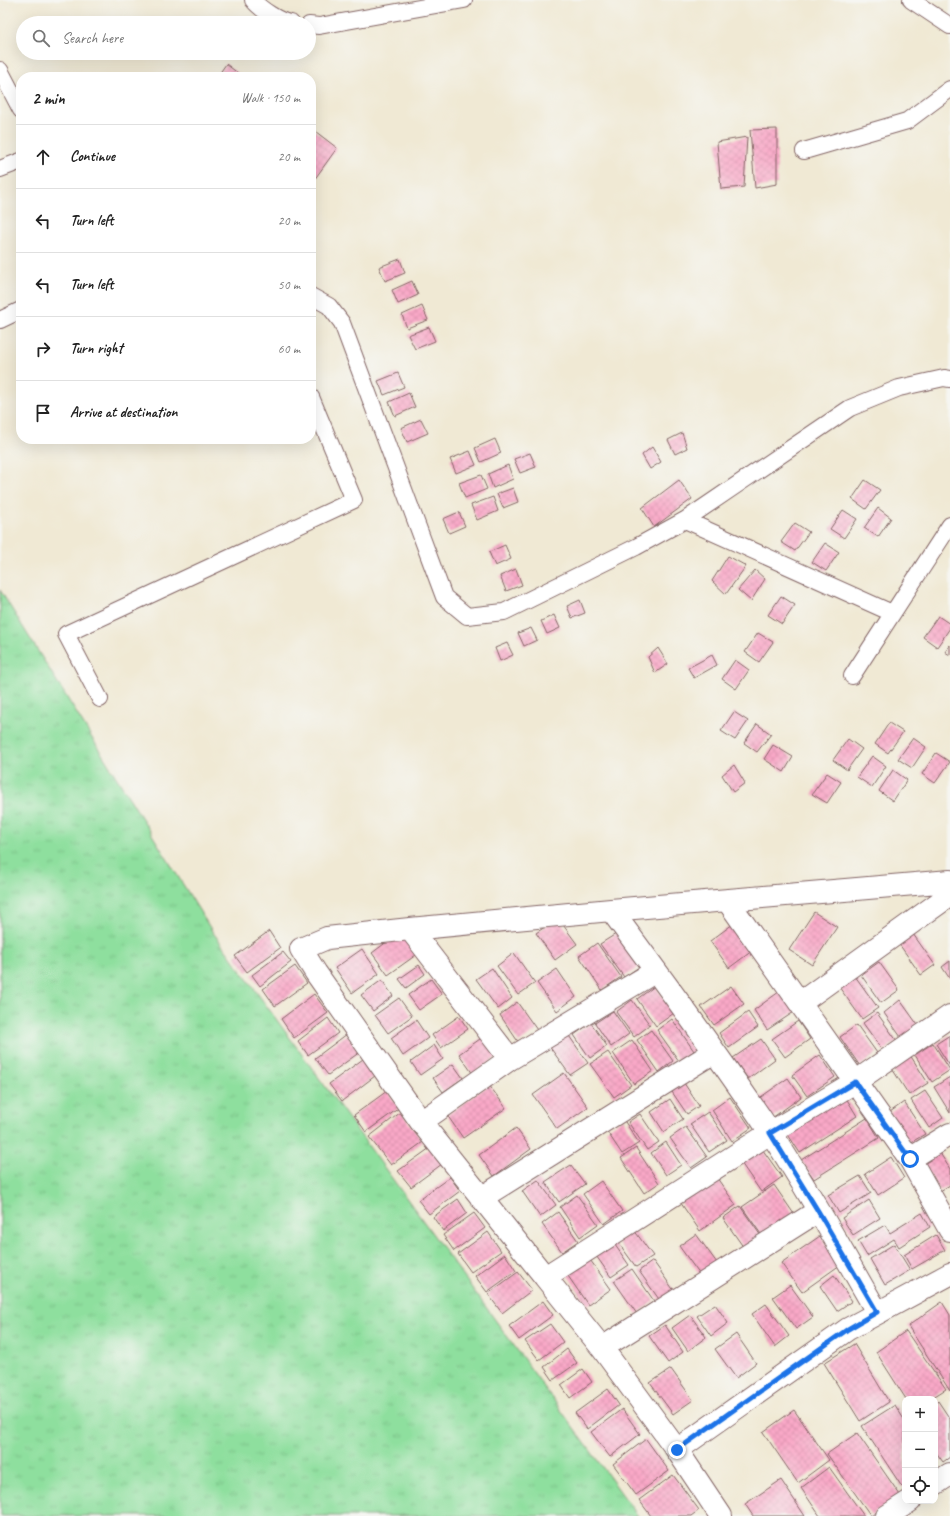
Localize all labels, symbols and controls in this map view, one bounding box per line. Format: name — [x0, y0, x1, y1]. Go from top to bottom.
search box — [16, 16, 316, 60]
icon: search — [30, 27, 52, 49]
text: Search here — [62, 29, 123, 48]
text: 2 min — [32, 88, 65, 109]
text: Walk · 150 m — [241, 90, 300, 106]
icon: ahead — [32, 146, 54, 168]
text: Continue — [70, 147, 115, 166]
text: 20 m — [278, 149, 300, 165]
icon: left — [32, 210, 54, 232]
text: Turn left — [70, 211, 113, 230]
text: 20 m — [278, 213, 300, 229]
icon: left — [32, 274, 54, 296]
text: Turn left — [70, 275, 113, 294]
text: 50 m — [278, 277, 300, 293]
icon: right — [32, 338, 54, 360]
text: Turn right — [70, 339, 123, 358]
text: 60 m — [278, 341, 300, 357]
icon: arrive — [32, 402, 54, 424]
text: Arrive at destination — [70, 403, 177, 422]
route start — [901, 1150, 919, 1168]
map controls — [902, 1396, 938, 1504]
button: + — [902, 1396, 938, 1432]
button: − — [902, 1432, 938, 1468]
route end — [668, 1441, 686, 1459]
button: locate — [902, 1468, 938, 1504]

